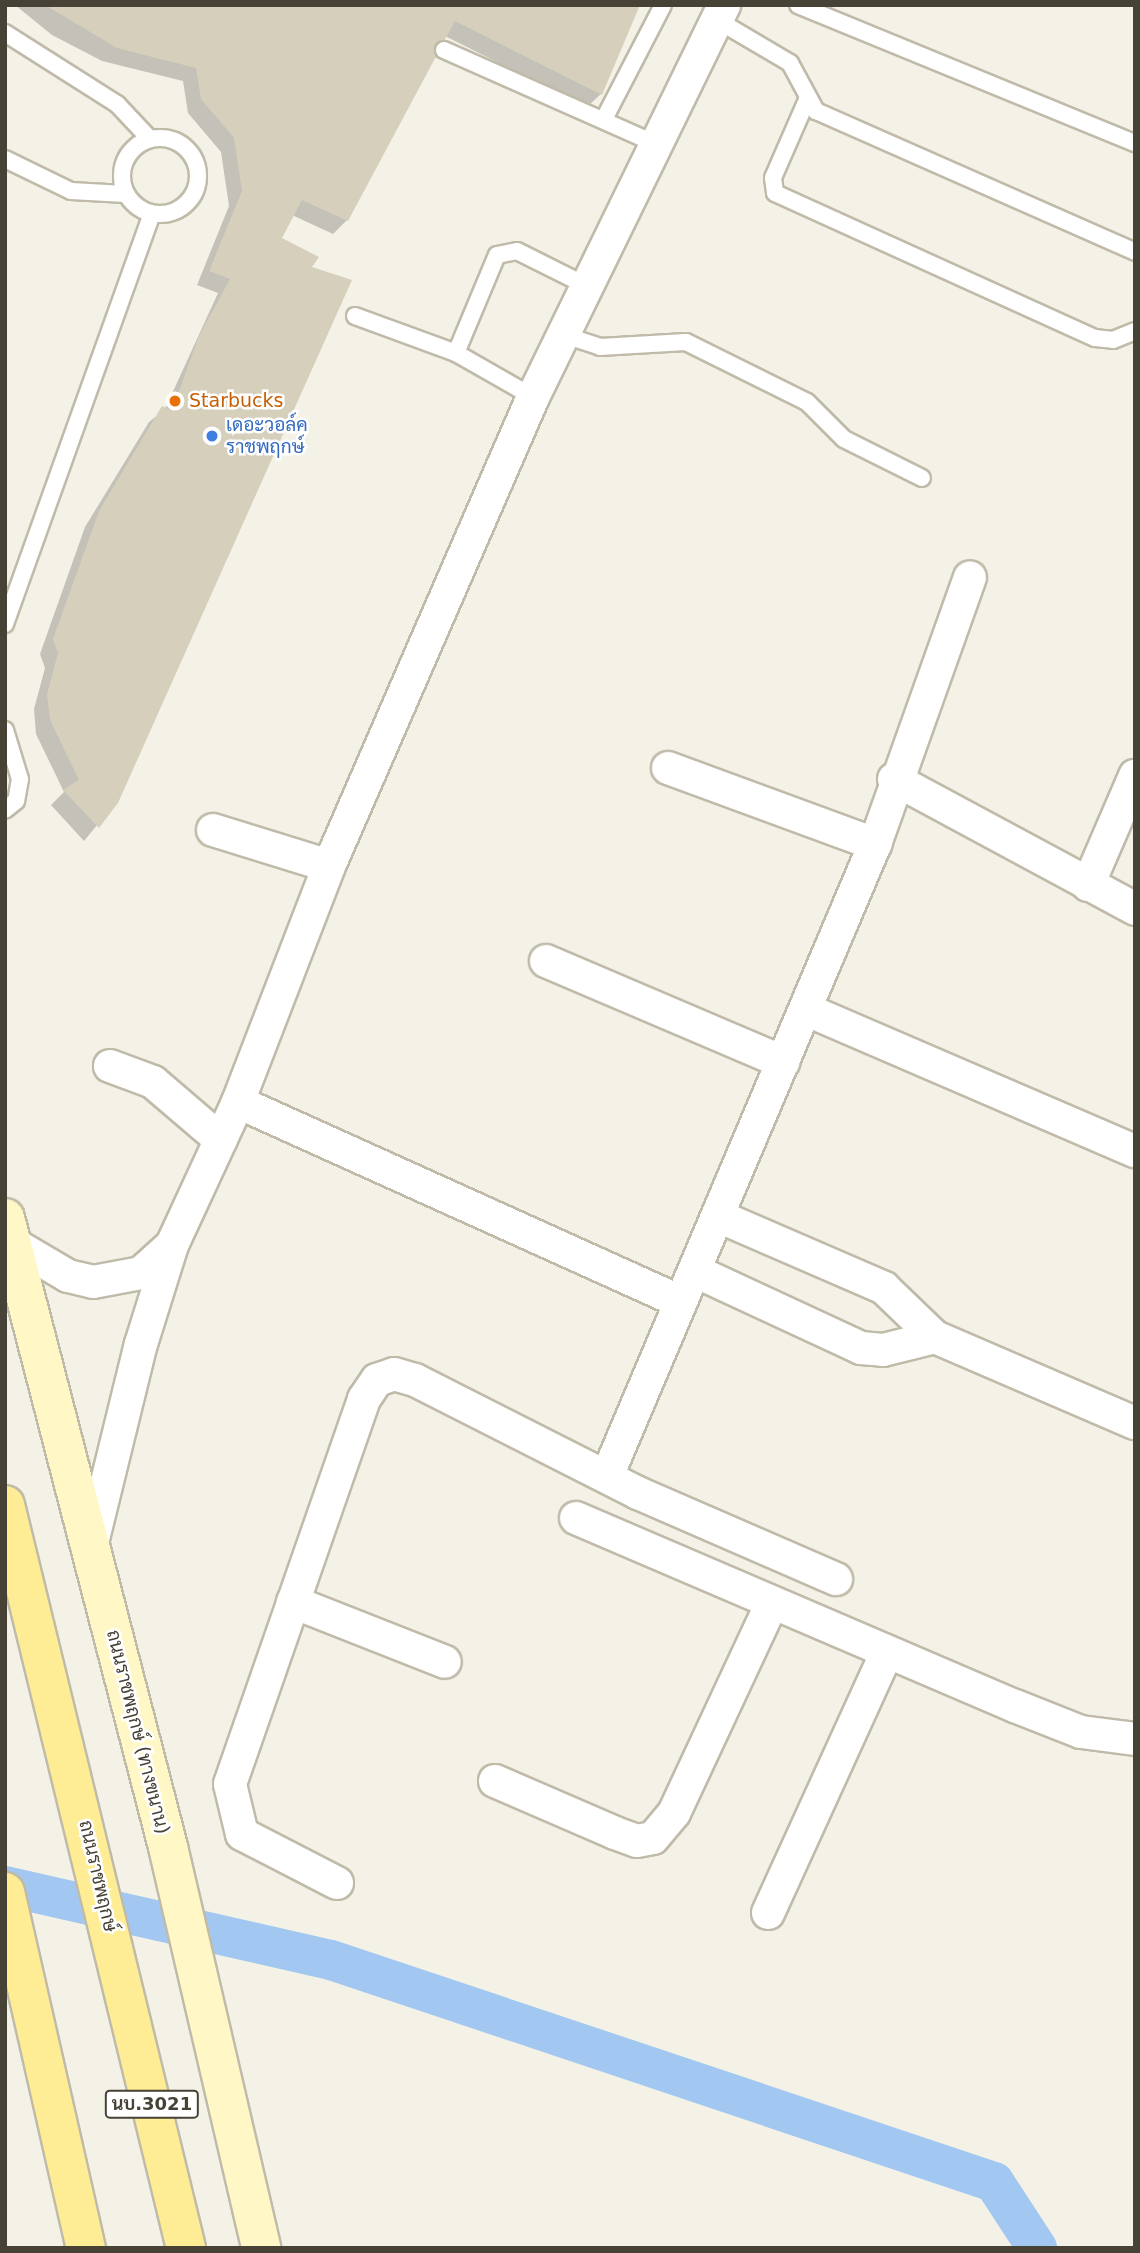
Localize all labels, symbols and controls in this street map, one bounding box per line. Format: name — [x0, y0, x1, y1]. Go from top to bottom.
place label: Starbucks — [189, 390, 283, 412]
marker: Starbucks — [167, 393, 183, 409]
place label: เดอะวอล์ค ราชพฤกษ์ — [226, 414, 308, 458]
marker: เดอะวอล์ค ราชพฤกษ์ — [204, 428, 220, 444]
street label: ถนนราชพฤกษ์ (ทางขนาน) — [102, 1628, 174, 1836]
street label: ถนนราชพฤกษ์ — [74, 1818, 122, 1934]
road number: นบ.3021 — [105, 2090, 199, 2118]

